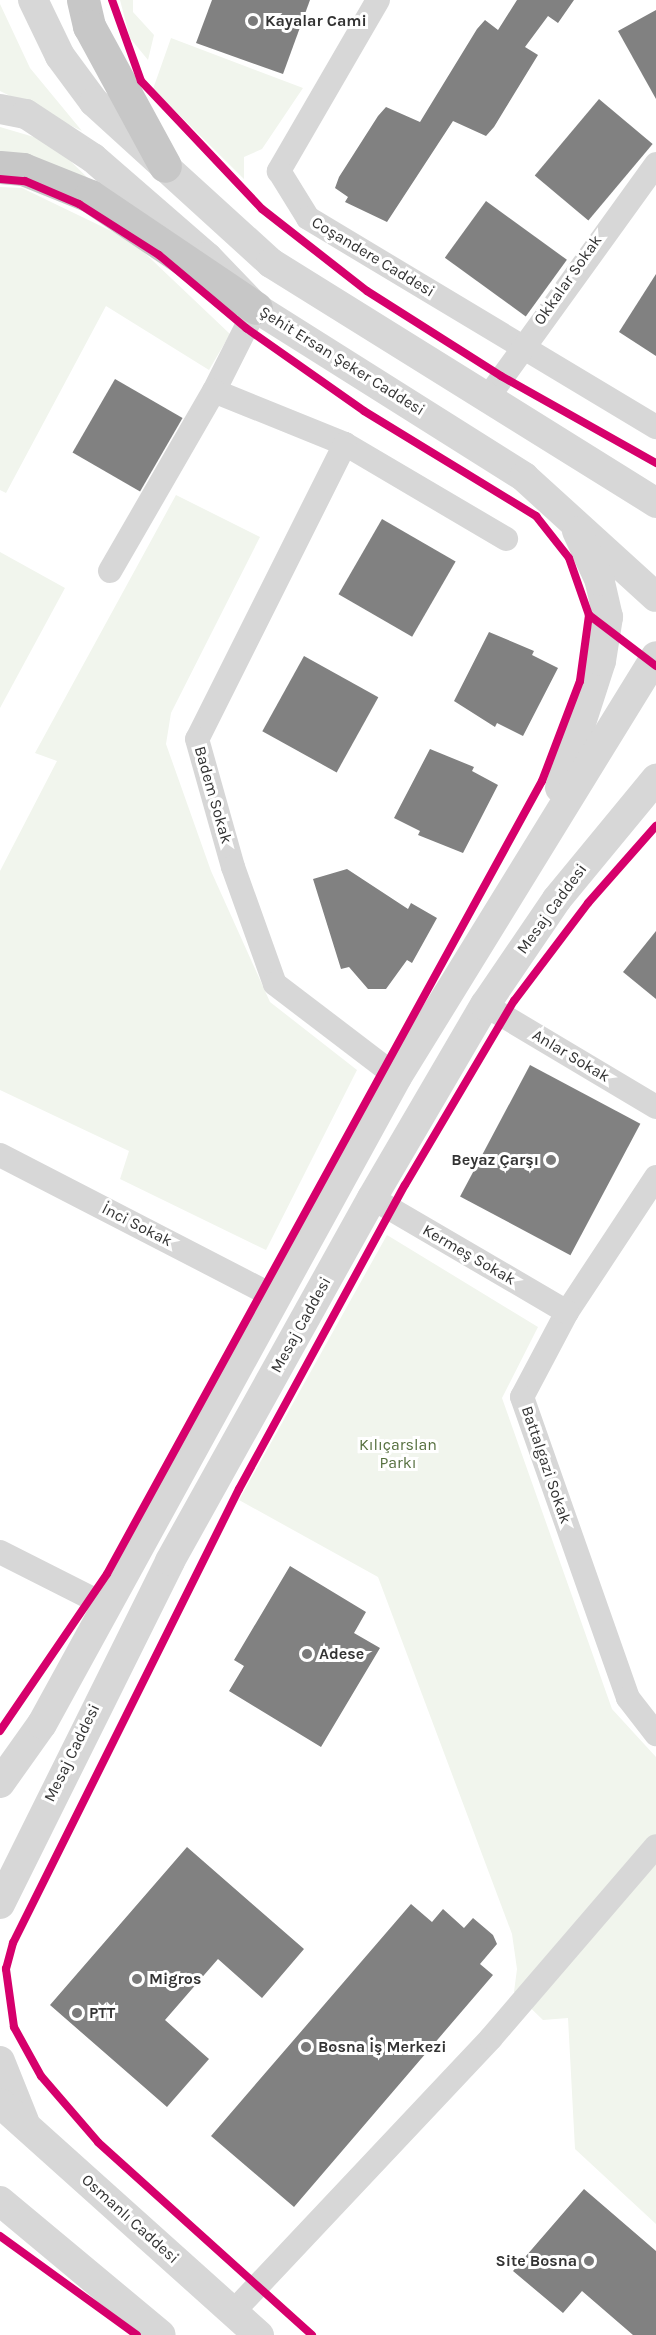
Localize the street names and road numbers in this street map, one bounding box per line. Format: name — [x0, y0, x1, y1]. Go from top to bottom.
street label: Coşandere Caddesi — [308, 213, 438, 301]
street label: Okkalar Sokak — [530, 231, 606, 329]
street label: Şehit Ersan Şeker Caddesi — [256, 302, 428, 420]
street label: Badem Sokak — [190, 744, 236, 846]
street label: Mesaj Caddesi — [513, 860, 591, 958]
street label: Anlar Sokak — [529, 1025, 613, 1087]
street label: İnci Sokak — [99, 1199, 175, 1251]
street label: Kermeş Sokak — [419, 1221, 519, 1289]
street label: Mesaj Caddesi — [267, 1274, 335, 1376]
street label: Battalgazi Sokak — [517, 1404, 575, 1526]
street label: Mesaj Caddesi — [40, 1701, 104, 1805]
street label: Osmanlı Caddesi — [77, 2170, 183, 2268]

